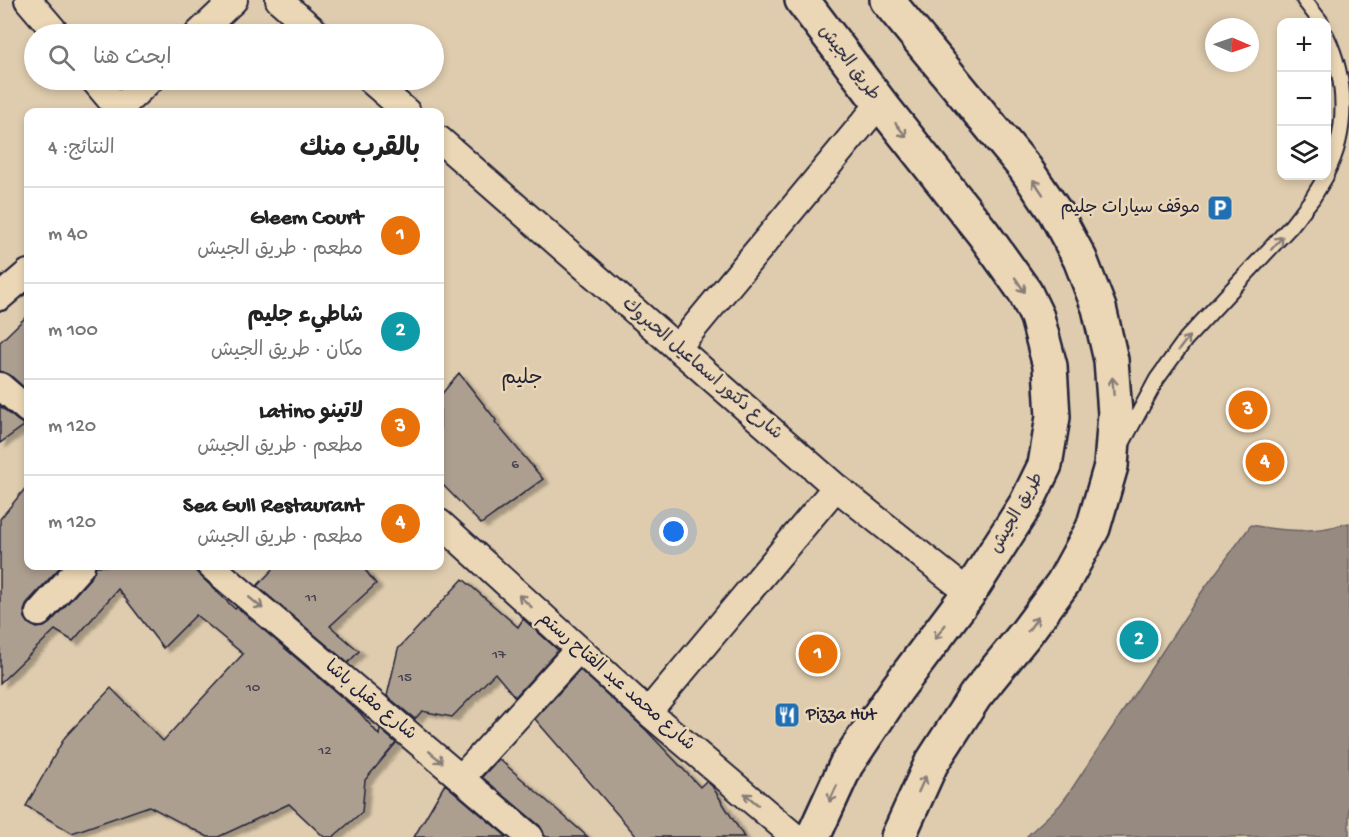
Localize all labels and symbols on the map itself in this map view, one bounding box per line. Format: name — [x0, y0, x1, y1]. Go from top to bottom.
north arrow — [1205, 18, 1259, 72]
street label: طريق الجيش — [814, 21, 884, 105]
one-way arrow — [895, 122, 908, 138]
one-way arrow — [1032, 179, 1044, 196]
parking icon: موقف سيارات جليم — [1205, 193, 1235, 223]
place label: موقف سيارات جليم — [1060, 198, 1200, 220]
one-way arrow — [1270, 235, 1283, 251]
one-way arrow — [1013, 277, 1026, 294]
street label: شارع دكتور اسماعيل الحبروك — [617, 293, 787, 445]
one-way arrow — [1177, 336, 1190, 352]
district label: جليم — [501, 367, 543, 391]
one-way arrow — [1107, 377, 1118, 397]
pin: 3 — [1228, 388, 1268, 432]
pin: 4 — [1246, 440, 1284, 484]
house number: 6 — [511, 456, 519, 474]
street label: طريق الجيش — [986, 469, 1048, 557]
your location — [659, 517, 688, 546]
house number: 11 — [304, 589, 317, 607]
one-way arrow — [518, 594, 533, 608]
one-way arrow — [248, 597, 264, 610]
street label: شارع محمد عبد الفتاح رستم — [533, 608, 699, 757]
one-way arrow — [1027, 616, 1039, 632]
pin: 2 — [1120, 618, 1158, 662]
one-way arrow — [934, 623, 946, 639]
pin: 1 — [798, 632, 838, 676]
house number: 17 — [491, 646, 507, 664]
street label: شارع مقبل باشا — [320, 657, 420, 745]
house number: 15 — [397, 669, 412, 687]
house number: 10 — [245, 679, 261, 697]
restaurant icon: Pizza Hut — [772, 700, 802, 730]
place label: Pizza Hut — [805, 705, 878, 726]
house number: 12 — [317, 742, 332, 760]
one-way arrow — [428, 750, 443, 764]
one-way arrow — [917, 775, 929, 793]
one-way arrow — [827, 785, 838, 803]
one-way arrow — [744, 792, 759, 806]

